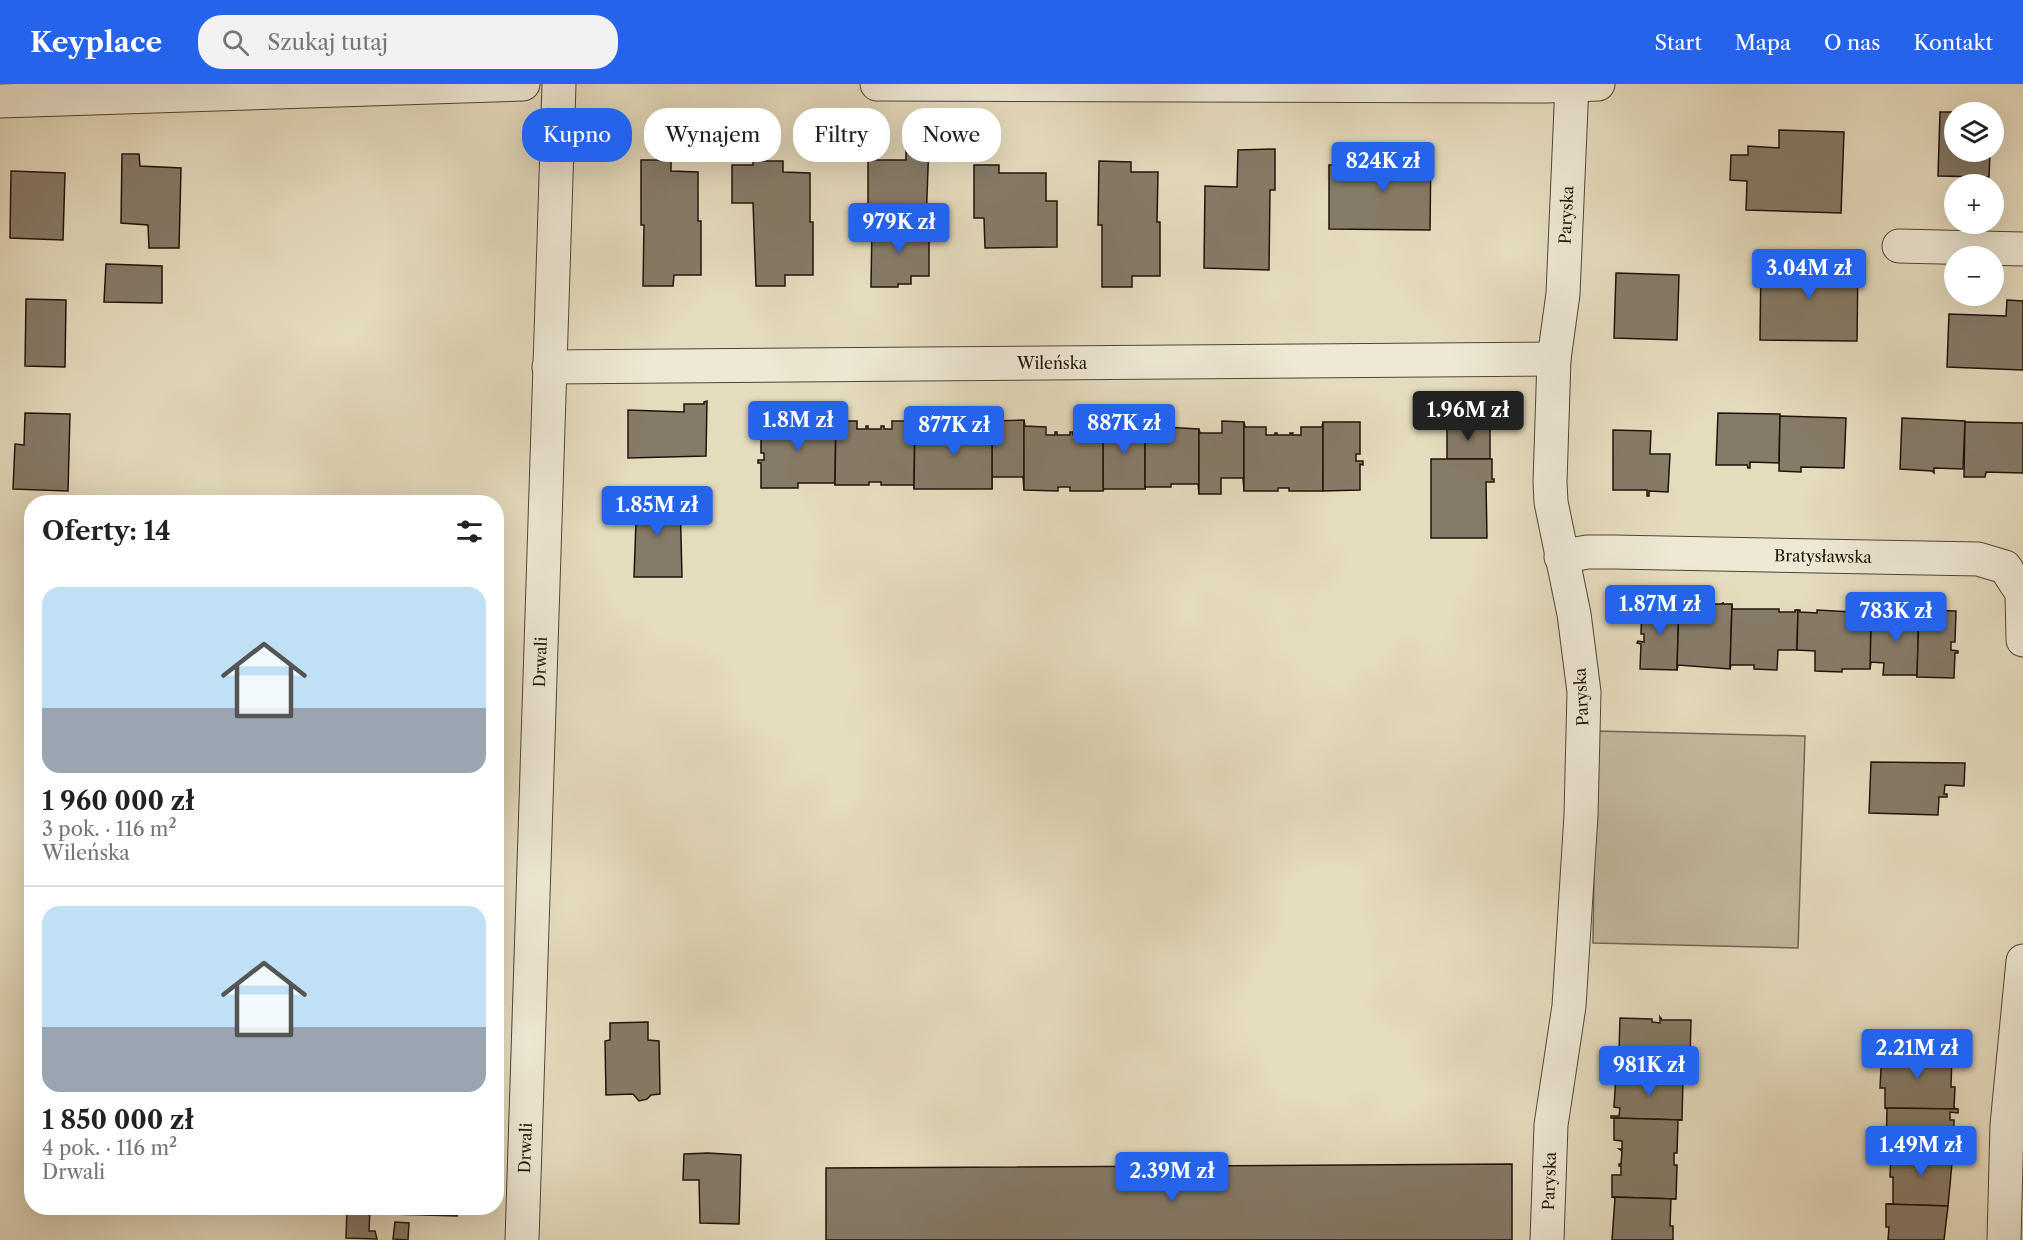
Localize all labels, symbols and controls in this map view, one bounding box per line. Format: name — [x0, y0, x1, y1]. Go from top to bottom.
search box — [198, 15, 618, 69]
text: Keyplace — [30, 25, 162, 59]
icon: search — [219, 26, 252, 59]
text: Szukaj tutaj — [267, 29, 388, 56]
text: Start — [1654, 30, 1702, 55]
text: Mapa — [1735, 30, 1791, 55]
text: O nas — [1824, 30, 1880, 55]
text: Kontakt — [1913, 30, 1993, 55]
map controls — [1944, 102, 2004, 306]
button: layers — [1944, 102, 2004, 162]
chip: Kupno — [522, 108, 632, 162]
chip: Wynajem — [644, 108, 781, 162]
chip: Filtry — [793, 108, 890, 162]
chip: Nowe — [902, 108, 1001, 162]
pin: 824K zł — [1328, 142, 1438, 193]
text: 824K zł — [1346, 149, 1420, 173]
button: + — [1944, 174, 2004, 234]
street label: Paryska — [1554, 185, 1578, 245]
pin: 979K zł — [844, 203, 954, 254]
text: 979K zł — [862, 210, 936, 234]
button: − — [1944, 246, 2004, 306]
pin: 3.04M zł — [1747, 249, 1871, 300]
text: 3.04M zł — [1766, 256, 1852, 280]
street label: Wileńska — [1016, 353, 1088, 373]
pin: 1.96M zł — [1406, 391, 1530, 442]
text: 1.96M zł — [1427, 398, 1509, 422]
pin: 1.8M zł — [743, 401, 853, 452]
pin: 887K zł — [1069, 404, 1179, 455]
pin: 877K zł — [899, 406, 1009, 457]
text: 1.8M zł — [762, 408, 834, 432]
text: 887K zł — [1087, 411, 1161, 435]
text: 877K zł — [918, 413, 990, 437]
pin: 1.85M zł — [595, 486, 719, 537]
text: 1.85M zł — [616, 493, 698, 517]
text: Oferty: 14 — [42, 515, 171, 547]
icon: filters — [453, 515, 486, 548]
street label: Bratysławska — [1774, 545, 1873, 567]
pin: 1.87M zł — [1598, 585, 1722, 636]
text: 1.87M zł — [1619, 592, 1701, 616]
pin: 783K zł — [1841, 592, 1951, 643]
text: 783K zł — [1860, 599, 1932, 623]
icon: home — [210, 626, 318, 734]
street label: Drwali — [529, 636, 551, 688]
street label: Paryska — [1569, 667, 1593, 727]
text: 1 960 000 zł — [42, 785, 195, 817]
text: 3 pok. · 116 m² — [42, 817, 177, 841]
text: Wileńska — [42, 841, 130, 865]
icon: home — [210, 945, 318, 1053]
pin: 2.21M zł — [1855, 1029, 1979, 1080]
text: 2.21M zł — [1876, 1036, 1958, 1060]
pin: 981K zł — [1594, 1046, 1704, 1097]
text: 981K zł — [1613, 1053, 1685, 1077]
text: 1 850 000 zł — [42, 1104, 194, 1136]
street label: Drwali — [514, 1122, 536, 1174]
pin: 1.49M zł — [1859, 1126, 1983, 1177]
text: 1.49M zł — [1880, 1133, 1963, 1157]
text: 4 pok. · 116 m² — [42, 1136, 177, 1160]
street label: Paryska — [1538, 1151, 1560, 1211]
pin: 2.39M zł — [1110, 1152, 1234, 1203]
text: 2.39M zł — [1129, 1159, 1215, 1183]
text: Drwali — [42, 1160, 105, 1184]

